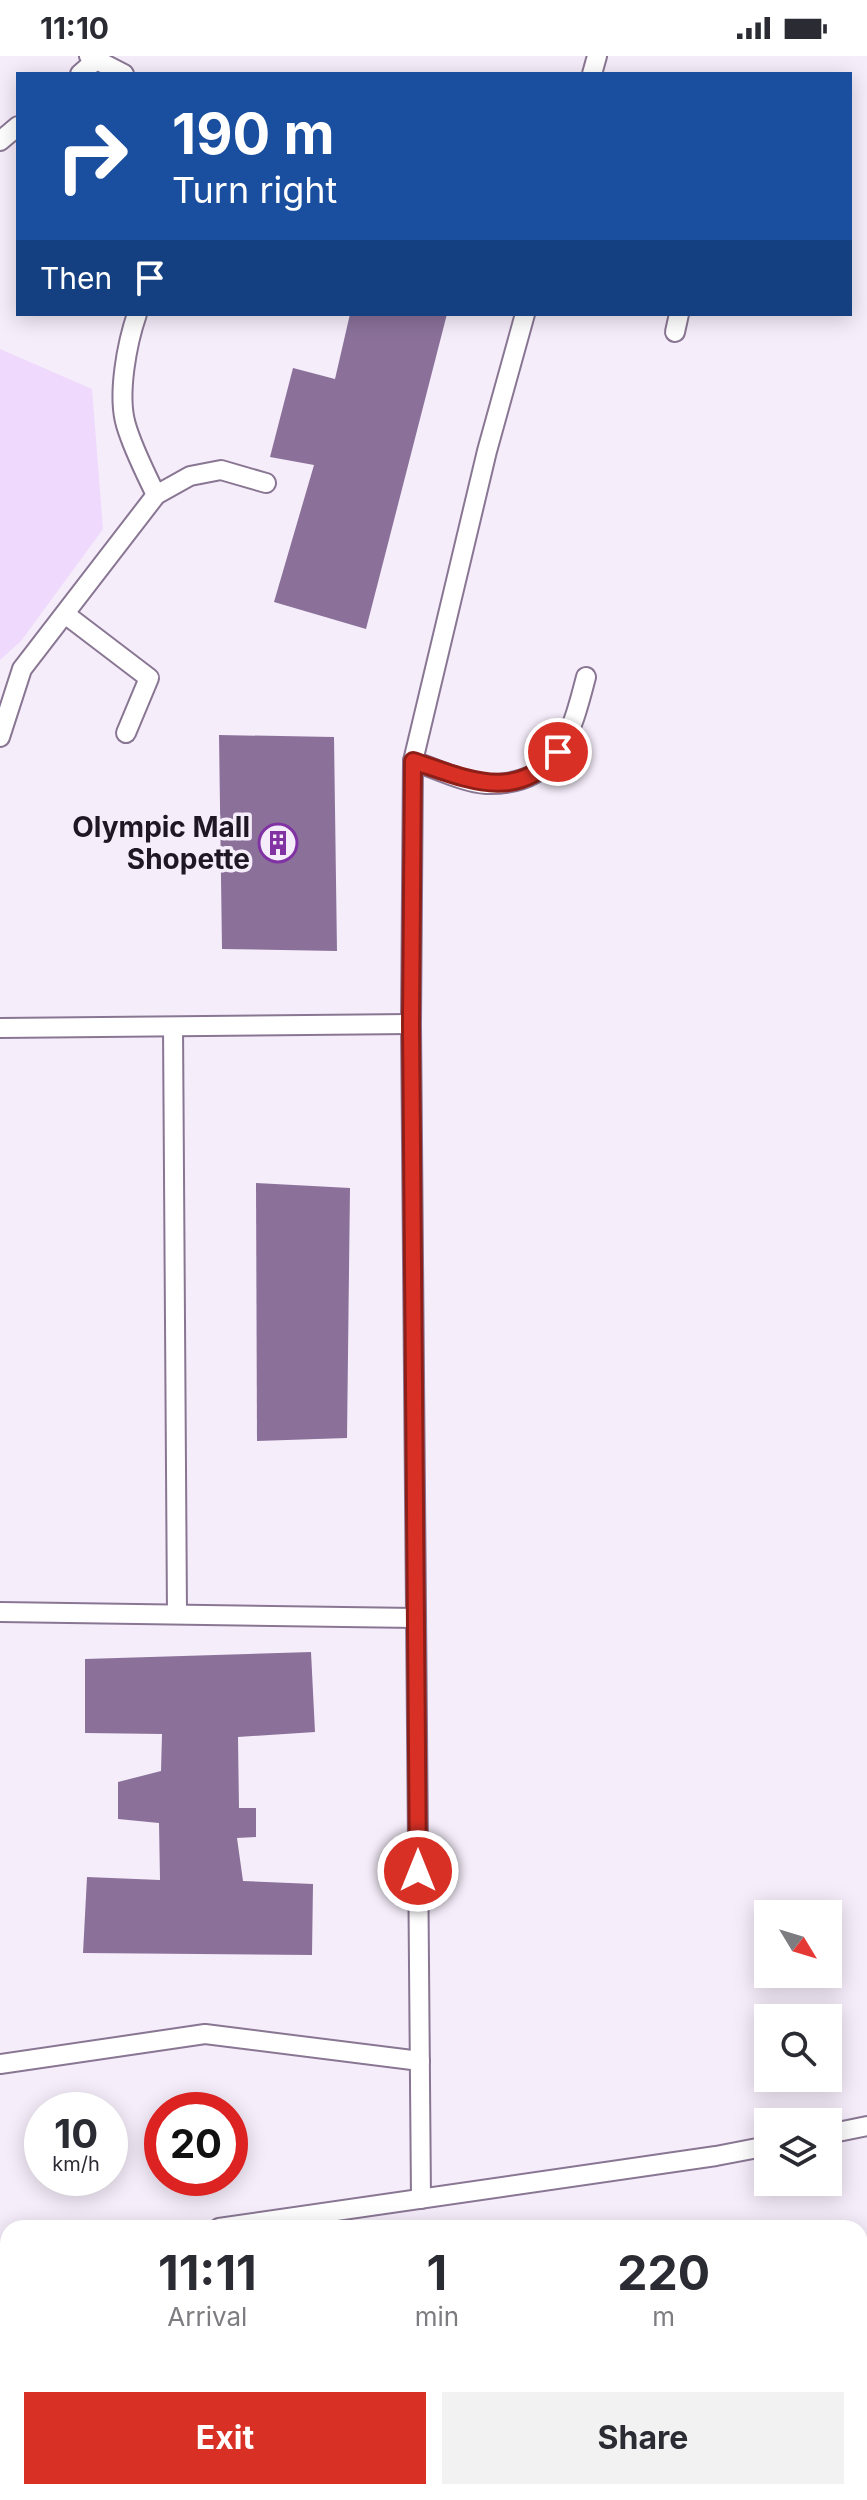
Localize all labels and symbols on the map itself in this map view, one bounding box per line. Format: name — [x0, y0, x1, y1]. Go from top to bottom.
pin — [524, 718, 592, 786]
place label: Olympic Mall Shopette — [72, 810, 250, 876]
building icon: Olympic Mall Shopette — [257, 822, 299, 864]
position arrow — [376, 1829, 460, 1913]
north arrow — [754, 1900, 842, 1988]
speed limit sign: 20 — [144, 2092, 248, 2196]

